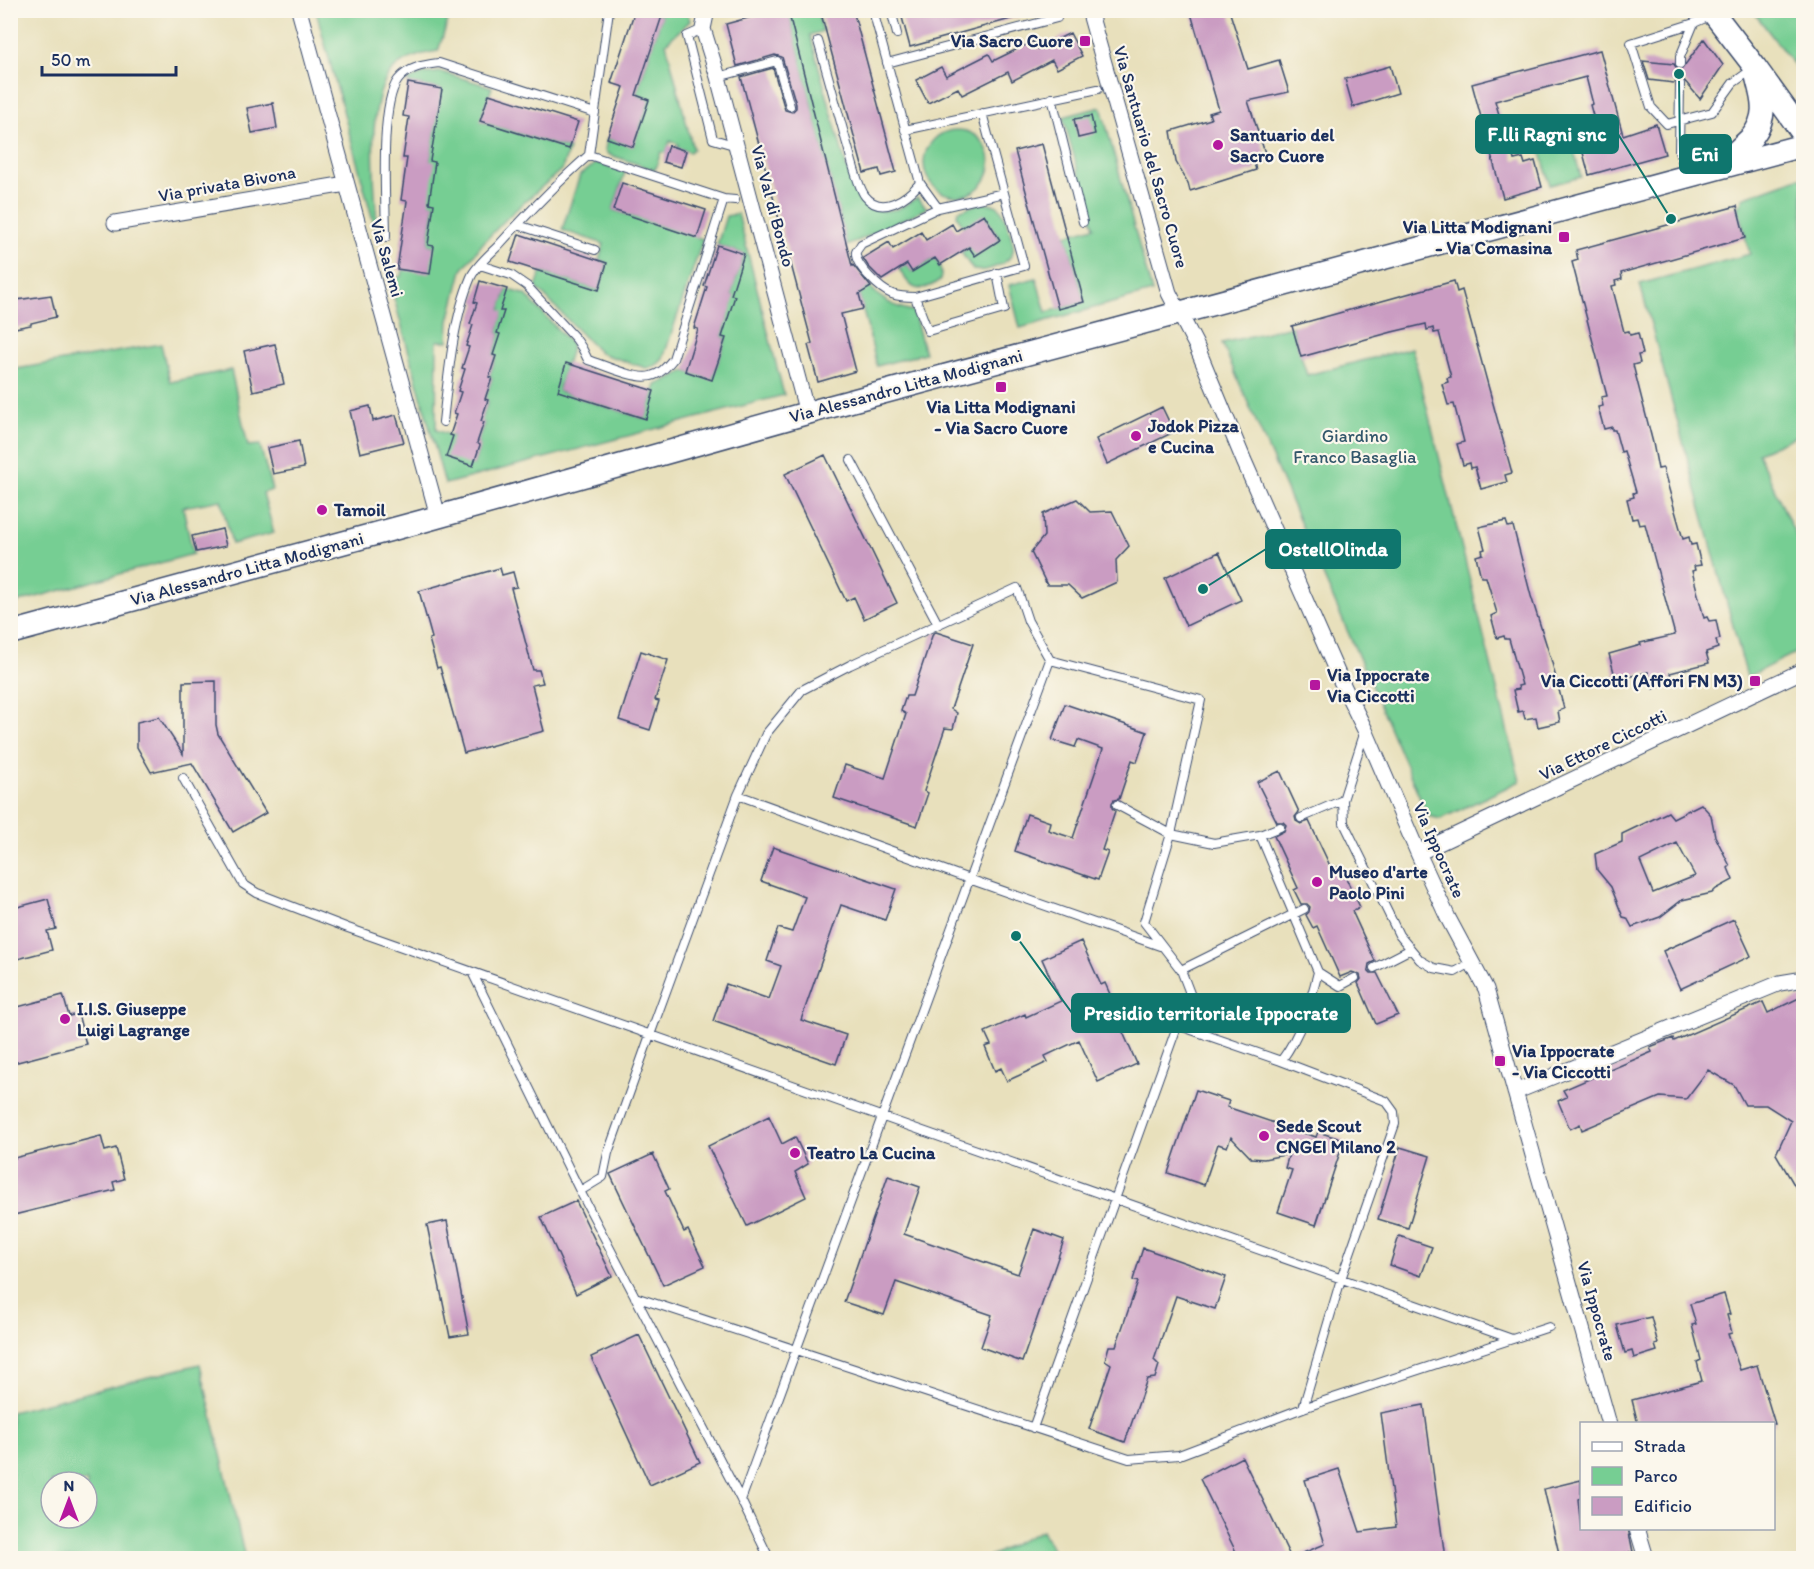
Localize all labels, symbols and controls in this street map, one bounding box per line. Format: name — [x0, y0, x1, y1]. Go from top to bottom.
place label: Via Sacro Cuore — [951, 30, 1073, 52]
marker: Via Sacro Cuore — [1078, 34, 1092, 48]
scale bar — [42, 39, 176, 77]
street label: Via Santuario del Sacro Cuore — [1109, 43, 1193, 271]
text: 50 m — [51, 49, 91, 71]
callout: F.lli Ragni snc — [1476, 115, 1618, 153]
text: F.lli Ragni snc — [1487, 122, 1607, 147]
place label: Santuario del Sacro Cuore — [1230, 124, 1335, 167]
callout: Eni — [1680, 135, 1731, 173]
marker: Santuario del Sacro Cuore — [1211, 138, 1225, 152]
text: Eni — [1691, 142, 1719, 166]
street label: Via Val di Bondo — [746, 143, 800, 269]
street label: Via privata Bivona — [157, 161, 298, 207]
street label: Via Salemi — [365, 216, 409, 300]
place label: Via Litta Modignani - Via Comasina — [1403, 216, 1553, 259]
marker: Via Litta Modignani - Via Comasina — [1557, 230, 1571, 244]
street label: Via Alessandro Litta Modignani — [787, 344, 1025, 428]
marker: Via Litta Modignani - Via Sacro Cuore — [994, 380, 1008, 394]
place label: Via Litta Modignani - Via Sacro Cuore — [926, 396, 1076, 439]
place label: Jodok Pizza e Cucina — [1147, 415, 1240, 458]
park label: Giardino Franco Basaglia — [1293, 425, 1417, 468]
marker: Jodok Pizza e Cucina — [1129, 429, 1143, 443]
place label: Tamoil — [333, 499, 387, 521]
marker: Tamoil — [315, 503, 329, 517]
street label: Via Alessandro Litta Modignani — [128, 527, 366, 611]
callout: OstellOlinda — [1266, 530, 1400, 568]
text: OstellOlinda — [1278, 537, 1388, 561]
place label: Via Ippocrate Via Ciccotti — [1327, 664, 1430, 707]
place label: Via Ciccotti (Affori FN M3) — [1541, 670, 1743, 692]
marker: Via Ciccotti (Affori FN M3) — [1748, 674, 1762, 688]
marker: Via Ippocrate Via Ciccotti — [1308, 678, 1322, 692]
street label: Via Ettore Ciccotti — [1536, 705, 1670, 785]
street label: Via Ippocrate — [1408, 799, 1470, 901]
place label: Museo d'arte Paolo Pini — [1329, 861, 1428, 904]
marker: Museo d'arte Paolo Pini — [1310, 875, 1324, 889]
callout: Presidio territoriale Ippocrate — [1072, 994, 1350, 1032]
place label: I.I.S. Giuseppe Luigi Lagrange — [77, 998, 190, 1041]
text: Presidio territoriale Ippocrate — [1084, 1001, 1339, 1026]
marker: I.I.S. Giuseppe Luigi Lagrange — [58, 1012, 72, 1026]
place label: Via Ippocrate - Via Ciccotti — [1512, 1040, 1615, 1083]
marker: Via Ippocrate - Via Ciccotti — [1493, 1054, 1507, 1068]
place label: Sede Scout CNGEI Milano 2 — [1276, 1115, 1396, 1158]
marker: Sede Scout CNGEI Milano 2 — [1257, 1129, 1271, 1143]
place label: Teatro La Cucina — [806, 1142, 936, 1164]
marker: Teatro La Cucina — [788, 1146, 802, 1160]
street label: Via Ippocrate — [1572, 1259, 1622, 1363]
legend — [1580, 1422, 1775, 1530]
text: Strada — [1634, 1435, 1686, 1457]
text: Parco — [1634, 1465, 1678, 1487]
north arrow — [39, 1470, 99, 1530]
text: N — [64, 1476, 74, 1495]
text: Edificio — [1634, 1495, 1692, 1517]

